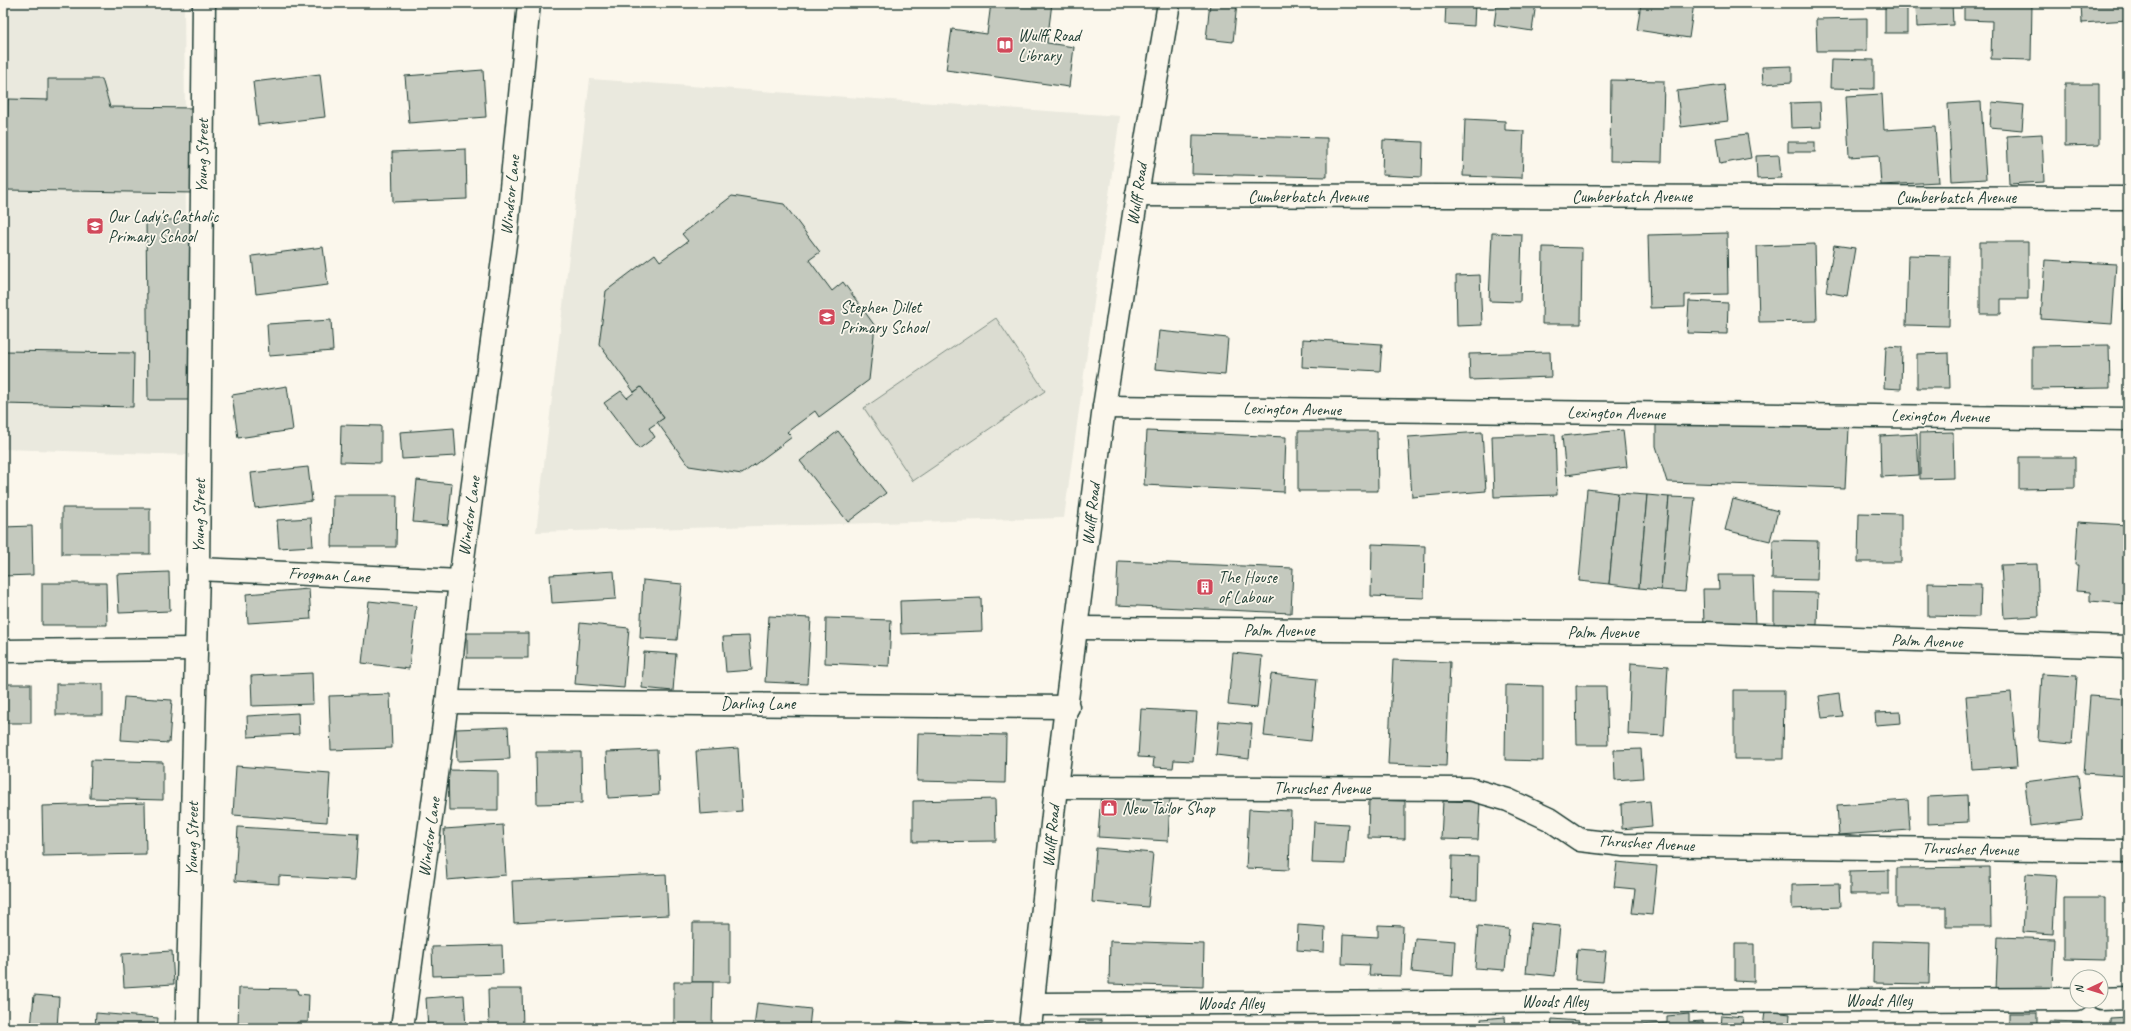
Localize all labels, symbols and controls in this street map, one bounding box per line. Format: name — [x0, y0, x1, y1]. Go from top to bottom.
place label: Wulff Road Library — [1018, 25, 1084, 66]
library icon: Wulff Road Library — [995, 35, 1015, 55]
street label: Young Street — [191, 116, 213, 193]
street label: Windsor Lane — [495, 153, 525, 236]
street label: Wulff Road — [1122, 158, 1153, 226]
street label: Cumberbatch Avenue — [1248, 186, 1370, 207]
street label: Cumberbatch Avenue — [1572, 186, 1694, 207]
street label: Cumberbatch Avenue — [1896, 187, 2018, 208]
place label: Our Lady's Catholic Primary School — [108, 206, 219, 247]
school or university icon: Our Lady's Catholic Primary School — [85, 216, 105, 236]
place label: Stephen Dillet Primary School — [840, 297, 930, 338]
school or university icon: Stephen Dillet Primary School — [817, 307, 837, 327]
street label: Lexington Avenue — [1243, 398, 1343, 420]
street label: Lexington Avenue — [1567, 402, 1667, 424]
street label: Lexington Avenue — [1891, 405, 1991, 427]
street label: Windsor Lane — [453, 474, 485, 557]
street label: Young Street — [188, 476, 210, 553]
street label: Wulff Road — [1077, 479, 1106, 546]
street label: Frogman Lane — [288, 562, 372, 588]
place label: The House of Labour — [1218, 567, 1278, 608]
building icon: The House of Labour — [1195, 577, 1215, 597]
street label: Palm Avenue — [1243, 620, 1316, 641]
street label: Palm Avenue — [1567, 622, 1640, 643]
street label: Palm Avenue — [1891, 629, 1964, 653]
street label: Darling Lane — [721, 693, 797, 714]
street label: Thrushes Avenue — [1274, 778, 1372, 799]
street label: Windsor Lane — [413, 795, 445, 878]
shop icon: New Tailor Shop — [1099, 798, 1119, 818]
place label: New Tailor Shop — [1122, 798, 1216, 819]
street label: Young Street — [181, 799, 203, 876]
street label: Wulff Road — [1037, 801, 1065, 868]
street label: Thrushes Avenue — [1597, 830, 1696, 856]
street label: Thrushes Avenue — [1922, 838, 2020, 860]
north arrow — [2069, 969, 2109, 1009]
text: N — [2072, 984, 2086, 994]
street label: Woods Alley — [1846, 990, 1913, 1011]
street label: Woods Alley — [1522, 991, 1589, 1012]
street label: Woods Alley — [1198, 993, 1265, 1014]

